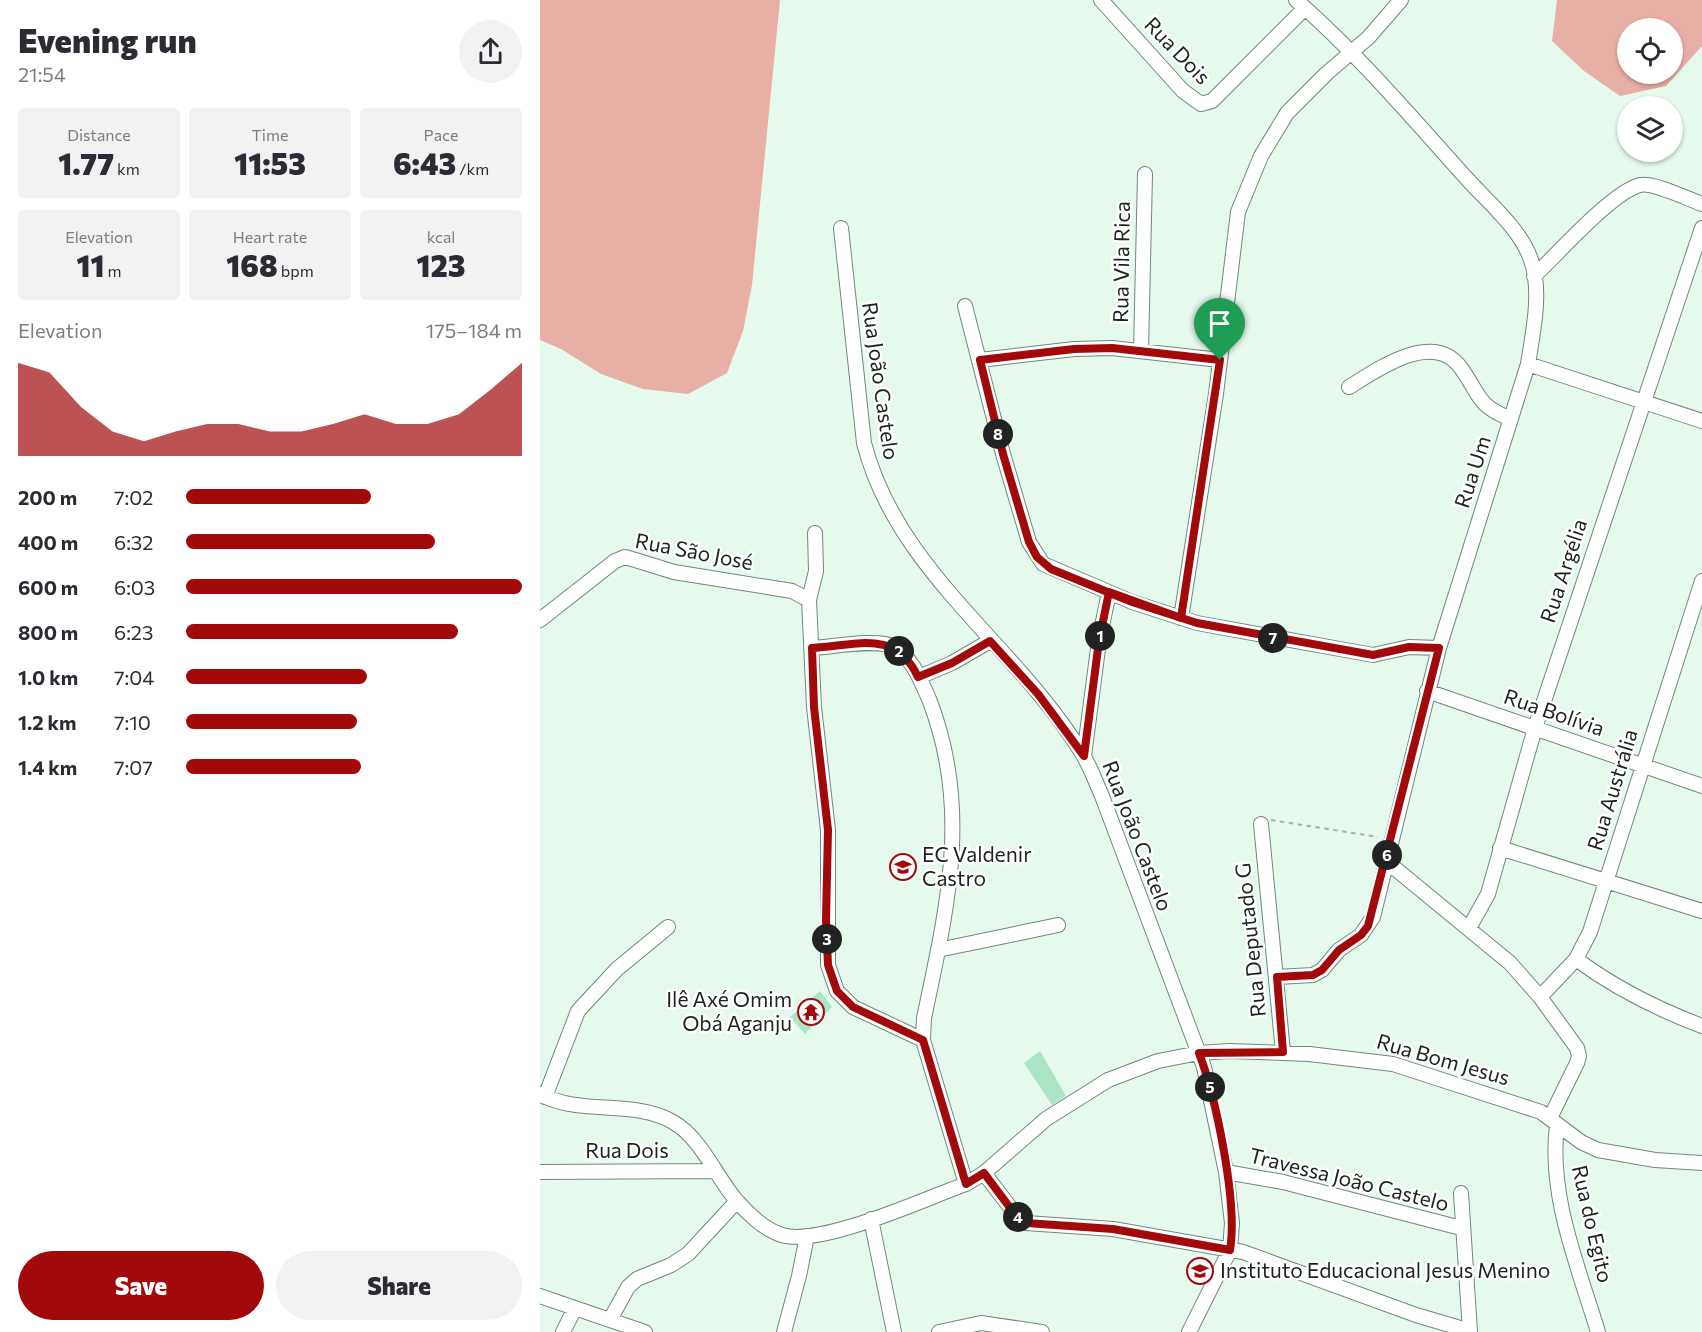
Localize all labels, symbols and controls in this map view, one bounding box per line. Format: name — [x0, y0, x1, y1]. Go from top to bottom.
street label: Rua Dois — [1140, 11, 1216, 89]
map controls — [1617, 18, 1683, 162]
button: locate — [1617, 18, 1683, 84]
text: Evening run — [18, 19, 197, 60]
button: share — [459, 20, 522, 83]
text: 21:54 — [18, 62, 66, 86]
button: layers — [1617, 96, 1683, 162]
text: Distance — [67, 125, 131, 144]
text: Time — [252, 125, 288, 144]
text: Pace — [424, 125, 458, 144]
text: 1.77 — [58, 144, 114, 181]
text: 11:53 — [234, 144, 306, 181]
text: 6:43 — [393, 144, 456, 181]
text: km — [114, 159, 140, 178]
text: /km — [456, 159, 489, 178]
street label: Rua Vila Rica — [1107, 201, 1134, 323]
text: Elevation — [65, 227, 133, 246]
text: Heart rate — [233, 227, 307, 246]
text: kcal — [427, 227, 455, 246]
text: 11 — [76, 246, 104, 283]
text: 168 — [226, 246, 278, 283]
text: 123 — [416, 246, 466, 283]
text: m — [104, 261, 122, 280]
text: bpm — [278, 261, 314, 280]
pin — [1194, 298, 1245, 360]
street label: Rua João Castelo — [858, 300, 905, 461]
icon: arrive — [1203, 307, 1236, 340]
text: Elevation — [18, 318, 103, 342]
text: 175–184 m — [426, 318, 522, 342]
pin: 8 — [983, 419, 1013, 449]
text: 8 — [993, 424, 1003, 443]
street label: Rua Um — [1448, 432, 1495, 511]
text: 200 m — [18, 485, 77, 509]
text: 7:02 — [114, 485, 153, 509]
street label: Rua Argélia — [1534, 516, 1591, 626]
street label: Rua São José — [633, 527, 755, 574]
text: 400 m — [18, 530, 78, 554]
text: 6:32 — [114, 530, 153, 554]
text: 600 m — [18, 575, 78, 599]
text: 6:03 — [114, 575, 155, 599]
text: 800 m — [18, 620, 78, 644]
text: 6:23 — [114, 620, 153, 644]
pin: 1 — [1085, 621, 1115, 651]
pin: 7 — [1258, 623, 1288, 653]
text: 1 — [1096, 626, 1104, 645]
text: 7 — [1269, 628, 1277, 647]
pin: 2 — [884, 636, 914, 666]
text: 2 — [894, 641, 904, 660]
text: 1.0 km — [18, 665, 78, 689]
text: 7:04 — [114, 665, 154, 689]
street label: Rua Bolívia — [1501, 683, 1608, 740]
text: 1.2 km — [18, 710, 76, 734]
text: 7:10 — [114, 710, 151, 734]
street label: Rua Austrália — [1581, 726, 1642, 853]
text: 1.4 km — [18, 755, 77, 779]
text: 7:07 — [114, 755, 153, 779]
street label: Rua João Castelo — [1098, 757, 1179, 914]
pin: 6 — [1372, 840, 1402, 870]
place label: EC Valdenir Castro — [922, 841, 1032, 890]
text: 6 — [1382, 845, 1392, 864]
school or university icon: EC Valdenir Castro — [888, 852, 918, 882]
street label: Rua Deputado G — [1229, 862, 1270, 1019]
pin: 3 — [812, 924, 842, 954]
text: 3 — [822, 929, 832, 948]
place label: Ilê Axé Omim Obá Aganju — [666, 986, 792, 1035]
temple icon: Ilê Axé Omim Obá Aganju — [796, 997, 826, 1027]
street label: Rua Bom Jesus — [1374, 1028, 1513, 1089]
pin: 5 — [1195, 1072, 1225, 1102]
text: 5 — [1205, 1077, 1215, 1096]
street label: Rua Dois — [585, 1137, 669, 1162]
street label: Travessa João Castelo — [1247, 1142, 1452, 1215]
street label: Rua do Egito — [1568, 1163, 1619, 1285]
pin: 4 — [1003, 1202, 1033, 1232]
text: 4 — [1013, 1207, 1023, 1226]
button: Save — [18, 1251, 264, 1320]
button: Share — [276, 1251, 522, 1320]
school or university icon: Instituto Educacional Jesus Menino — [1185, 1256, 1215, 1286]
place label: Instituto Educacional Jesus Menino — [1220, 1257, 1550, 1282]

